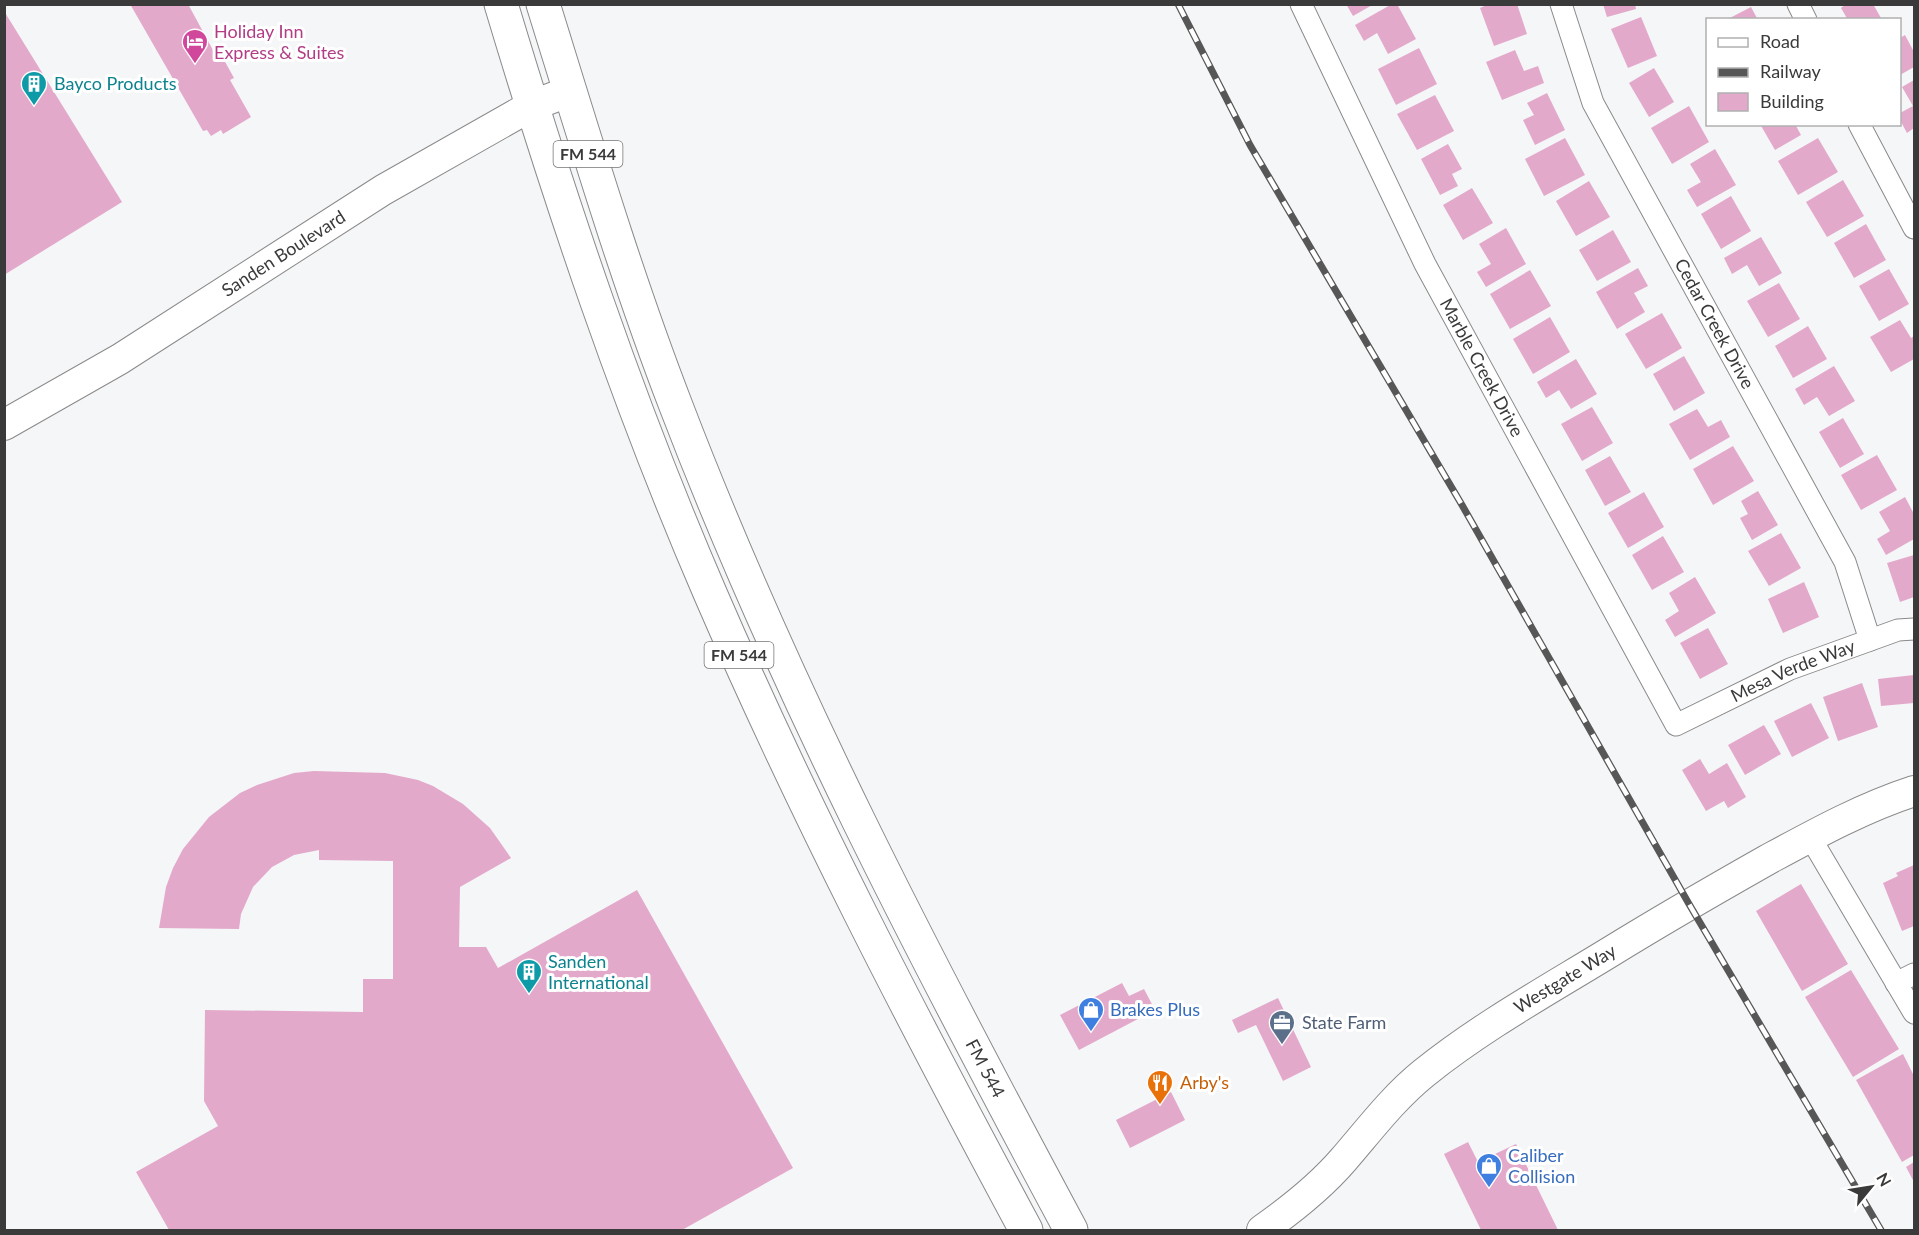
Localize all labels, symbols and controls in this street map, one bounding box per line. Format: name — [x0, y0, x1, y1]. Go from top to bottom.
legend — [1706, 18, 1901, 126]
place label: Holiday Inn Express & Suites — [214, 20, 345, 63]
hotel icon: Holiday Inn Express & Suites — [180, 27, 210, 65]
text: Road — [1760, 30, 1800, 52]
text: Railway — [1760, 60, 1821, 82]
building icon: Bayco Products — [19, 69, 49, 107]
place label: Bayco Products — [54, 72, 177, 94]
text: Building — [1760, 90, 1824, 112]
road number: FM 544 — [554, 141, 622, 167]
street label: Sanden Boulevard — [217, 205, 349, 301]
street label: Cedar Creek Drive — [1671, 254, 1760, 392]
street label: Marble Creek Drive — [1436, 294, 1529, 440]
street label: Mesa Verde Way — [1727, 634, 1858, 706]
road number: FM 544 — [704, 642, 774, 668]
street label: Westgate Way — [1509, 939, 1620, 1018]
place label: Sanden International — [548, 950, 649, 993]
building icon: Sanden International — [514, 957, 544, 995]
shop icon: Brakes Plus — [1076, 995, 1106, 1033]
place label: Brakes Plus — [1110, 998, 1200, 1020]
office icon: State Farm — [1267, 1008, 1297, 1046]
place label: State Farm — [1302, 1011, 1386, 1033]
street label: FM 544 — [962, 1035, 1010, 1101]
restaurant icon: Arby's — [1145, 1068, 1175, 1106]
place label: Arby's — [1180, 1071, 1229, 1093]
place label: Caliber Collision — [1508, 1144, 1575, 1187]
shop icon: Caliber Collision — [1474, 1151, 1504, 1189]
north arrow — [1841, 1157, 1901, 1217]
text: N — [1873, 1169, 1896, 1189]

